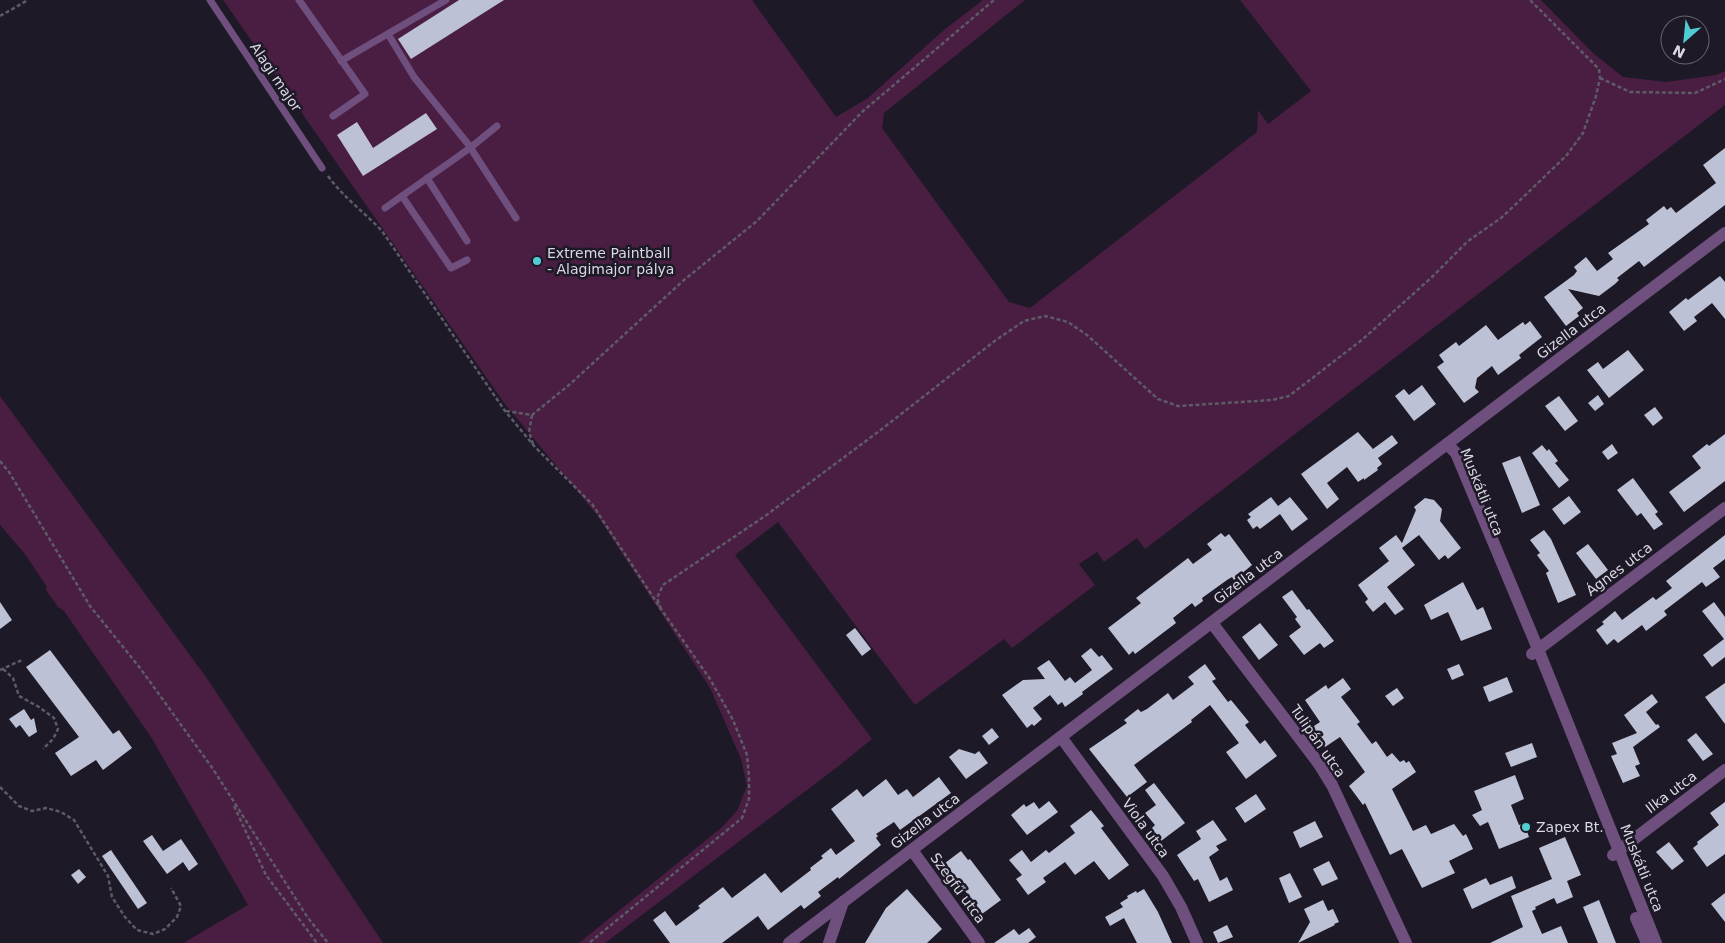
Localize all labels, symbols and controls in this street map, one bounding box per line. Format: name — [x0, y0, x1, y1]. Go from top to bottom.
north arrow — [1660, 15, 1710, 65]
street label: Alagi major — [247, 39, 305, 115]
text: N — [1670, 42, 1688, 61]
place label: Extreme Paintball - Alagimajor pálya — [547, 245, 674, 277]
marker: Extreme Paintball - Alagimajor pálya — [531, 255, 543, 267]
street label: Gizella utca — [1533, 300, 1609, 362]
street label: Muskátli utca — [1457, 446, 1507, 538]
street label: Ágnes utca — [1583, 539, 1655, 599]
street label: Gizella utca — [1210, 545, 1286, 607]
street label: Tulipán utca — [1287, 701, 1349, 780]
street label: Ilka utca — [1642, 768, 1700, 816]
street label: Gizella utca — [887, 790, 963, 852]
street label: Viola utca — [1119, 795, 1173, 861]
place label: Zapex Bt. — [1536, 819, 1604, 835]
marker: Zapex Bt. — [1520, 821, 1532, 833]
street label: Muskátli utca — [1617, 822, 1667, 914]
street label: Szegfű utca — [927, 850, 989, 926]

